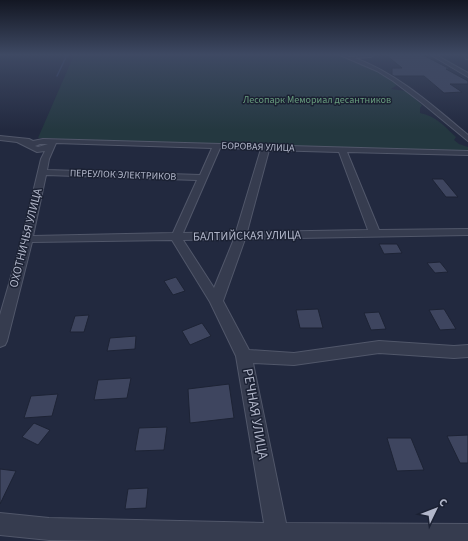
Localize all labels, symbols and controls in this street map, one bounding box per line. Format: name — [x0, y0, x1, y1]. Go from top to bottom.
park label: Лесопарк Мемориал десантников — [243, 93, 391, 107]
street label: БОРОВАЯ УЛИЦА — [221, 139, 295, 155]
street label: ПЕРЕУЛОК ЭЛЕКТРИКОВ — [69, 166, 177, 184]
street label: ОХОТНИЧЬЯ УЛИЦА — [5, 186, 47, 290]
street label: БАЛТИЙСКАЯ УЛИЦА — [193, 227, 302, 245]
street label: РЕЧНАЯ УЛИЦА — [237, 367, 273, 461]
north arrow — [416, 489, 456, 529]
text: С — [435, 495, 451, 510]

